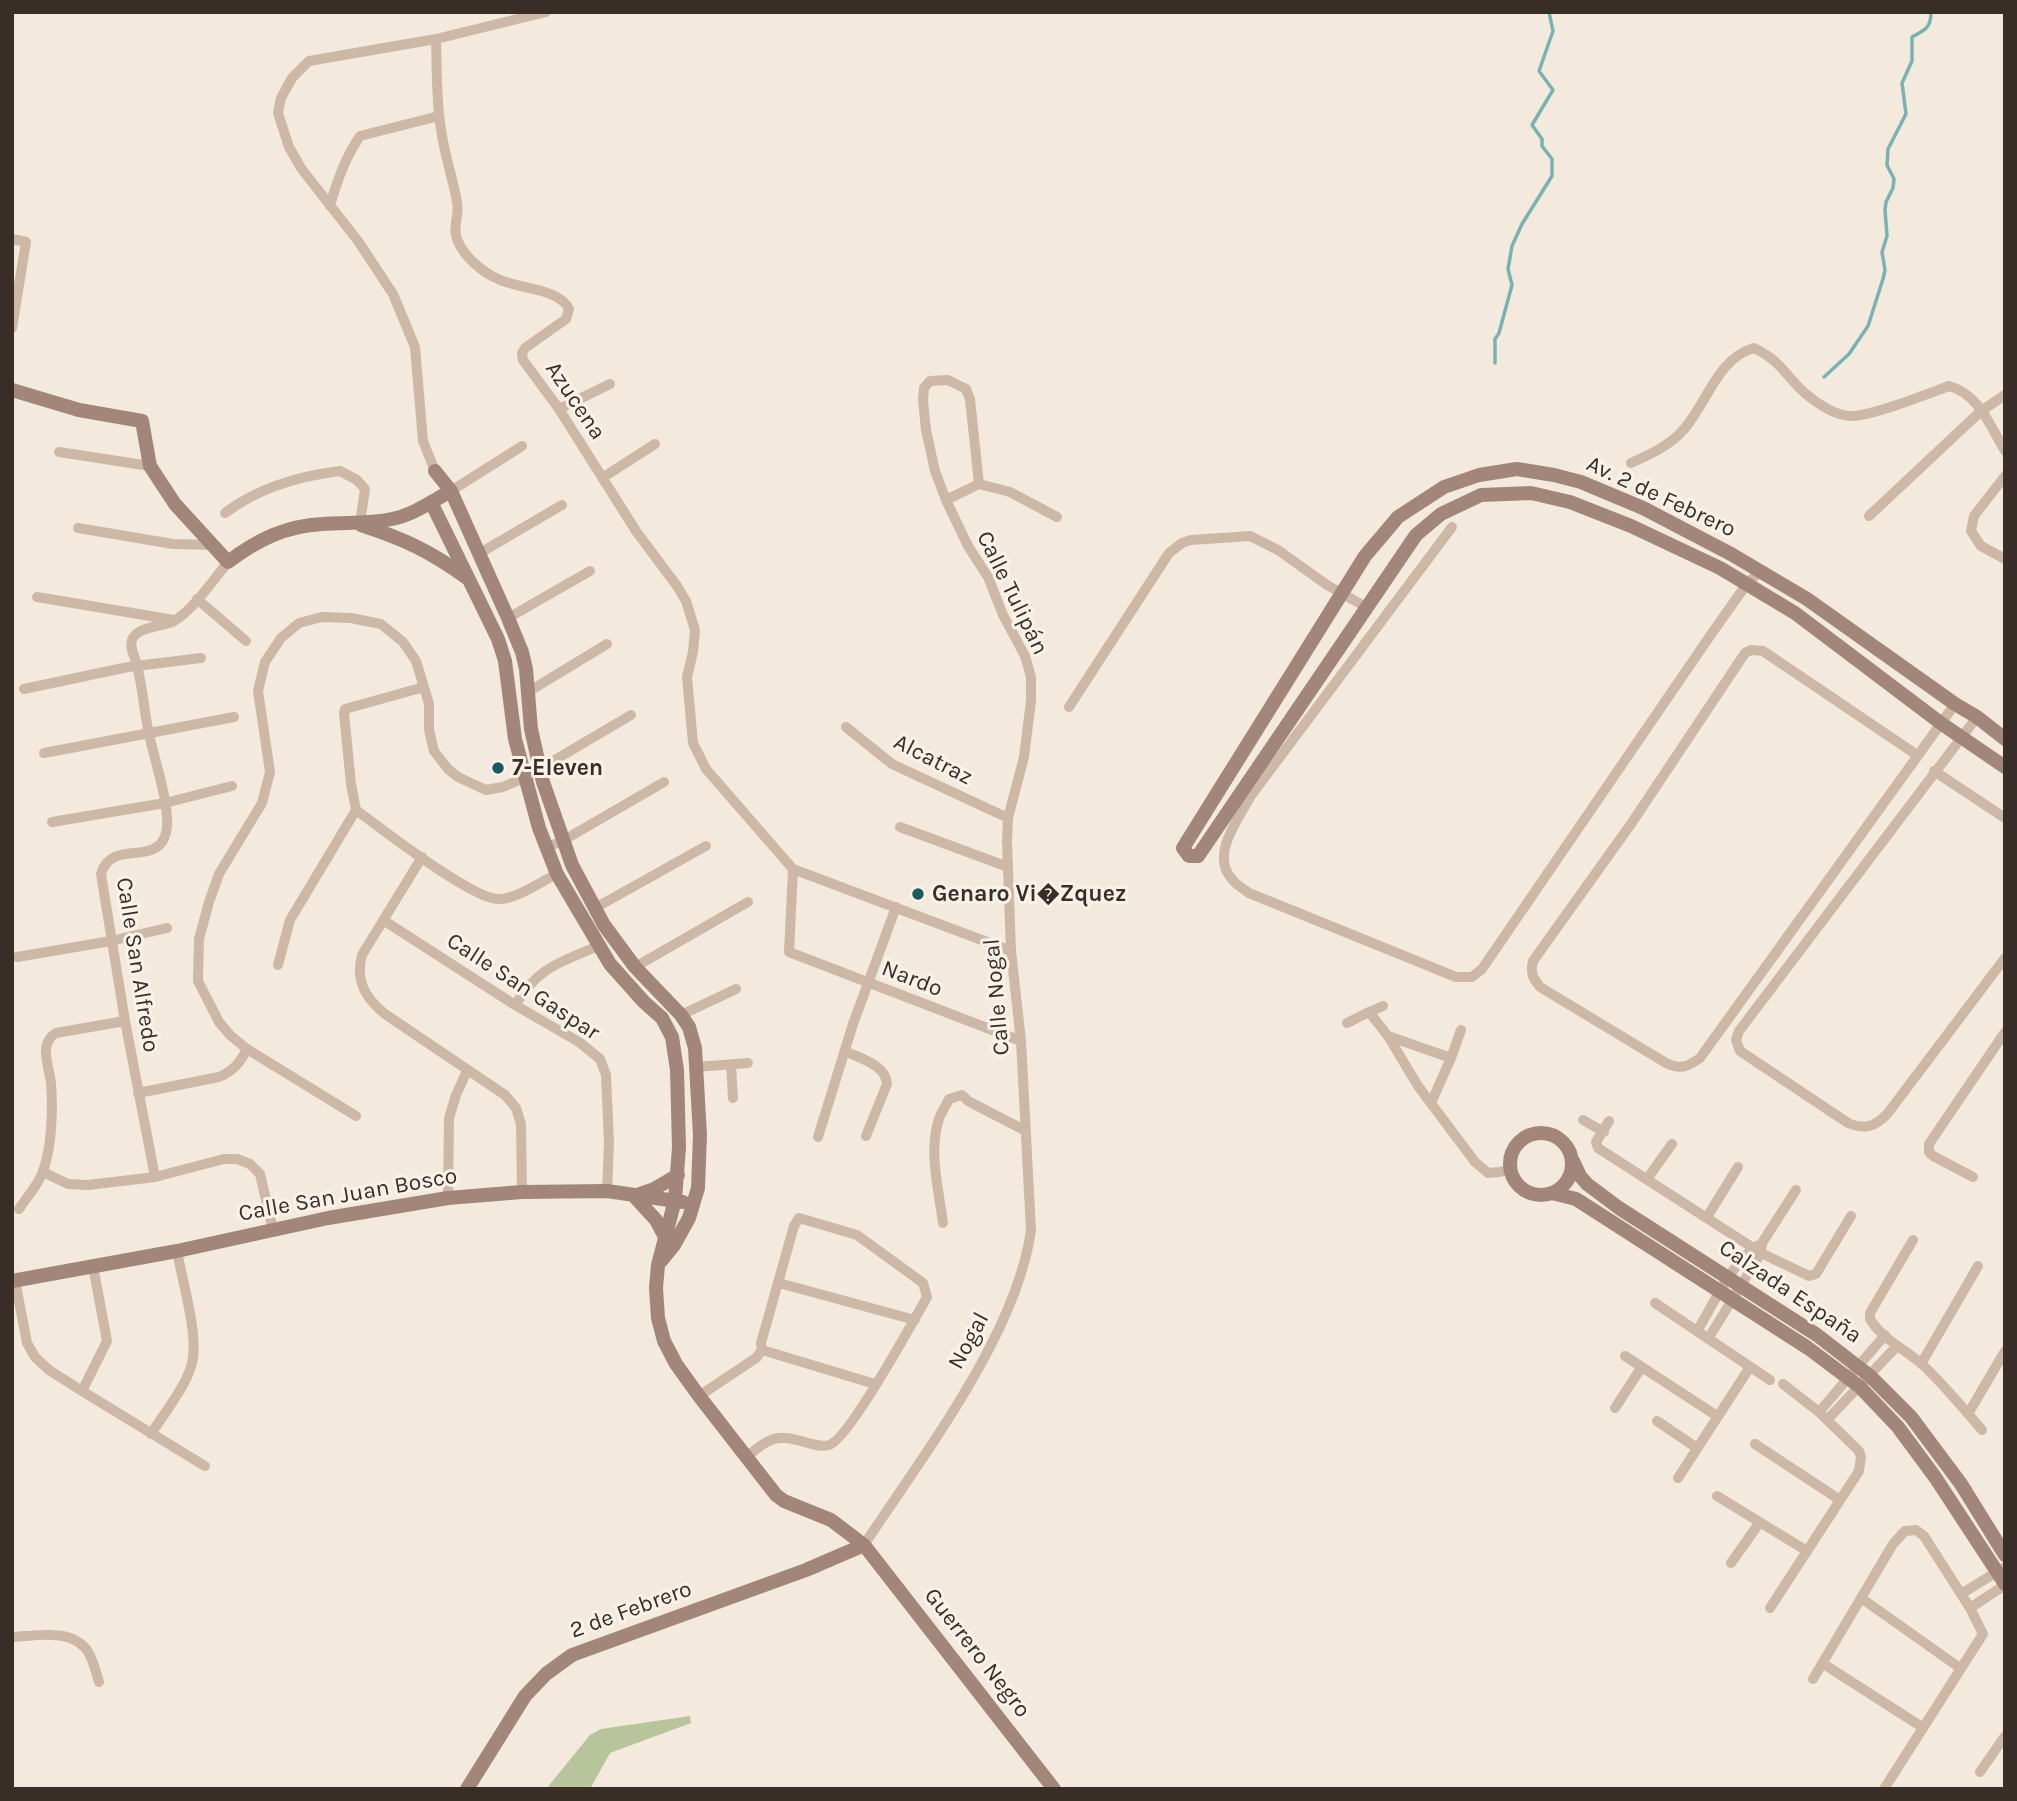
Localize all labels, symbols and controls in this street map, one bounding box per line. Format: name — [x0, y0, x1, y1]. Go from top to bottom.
street label: Azucena — [539, 357, 611, 445]
street label: Av. 2 de Febrero — [1582, 450, 1740, 544]
street label: Calle Tulipán — [970, 527, 1054, 659]
street label: Alcatraz — [889, 728, 977, 792]
place label: 7-Eleven — [512, 754, 603, 782]
marker: 7-Eleven — [490, 760, 506, 776]
street label: Calle San Alfredo — [110, 876, 164, 1054]
place label: Genaro Vi�Zquez — [932, 880, 1126, 908]
marker: Genaro Vi�Zquez — [910, 886, 926, 902]
street label: Calle San Gaspar — [441, 927, 605, 1047]
street label: Calle Nogal — [978, 937, 1016, 1057]
street label: Nardo — [878, 955, 946, 1003]
street label: Calle San Juan Bosco — [237, 1162, 459, 1228]
street label: Calzada España — [1713, 1234, 1867, 1350]
street label: Nogal — [943, 1308, 995, 1374]
street label: 2 de Febrero — [566, 1575, 696, 1645]
street label: Guerrero Negro — [918, 1583, 1036, 1723]

